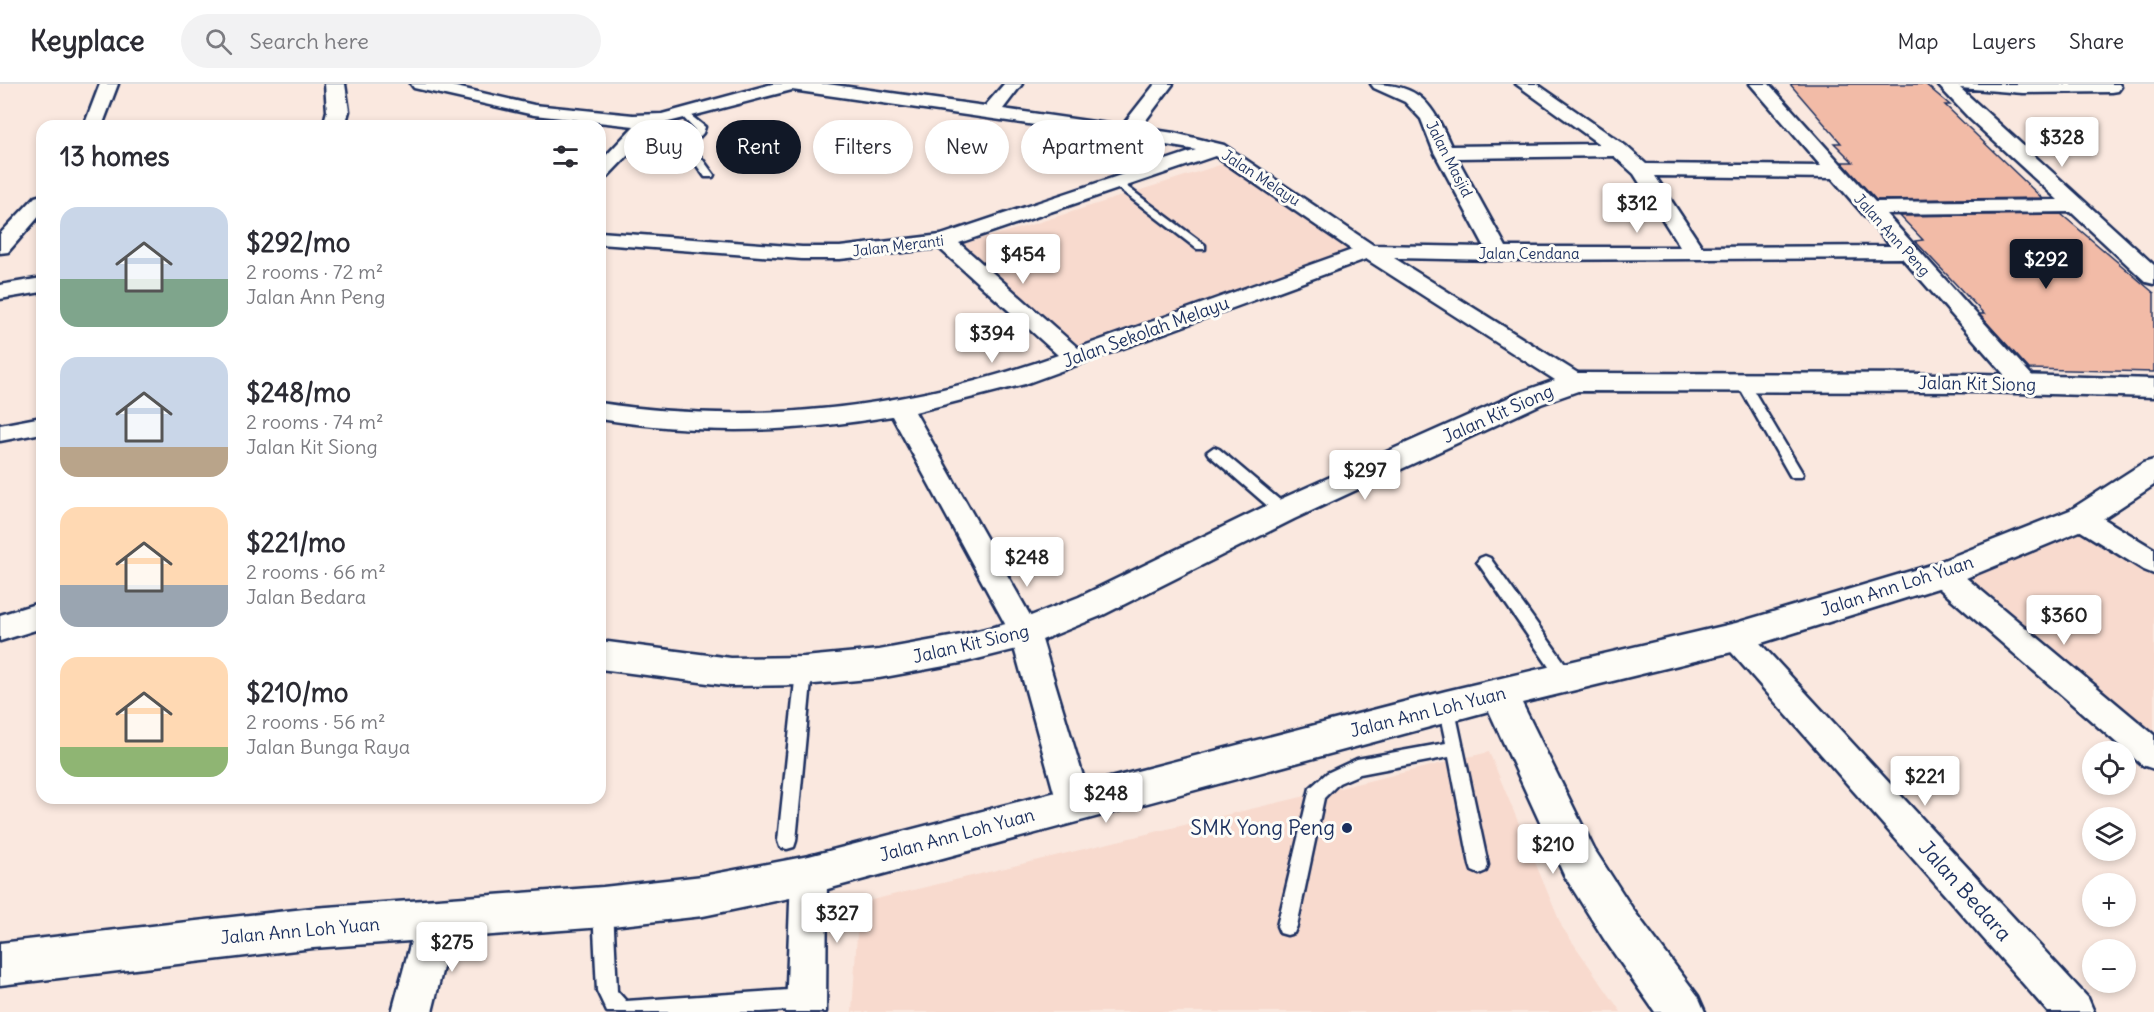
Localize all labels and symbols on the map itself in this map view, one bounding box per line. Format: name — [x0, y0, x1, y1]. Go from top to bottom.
street label: Jalan Masjid — [1422, 117, 1477, 200]
pin: $328 — [2026, 117, 2098, 168]
street label: Jalan Melayu — [1219, 145, 1304, 210]
pin: $312 — [1601, 183, 1673, 234]
street label: Jalan Ann Peng — [1850, 189, 1934, 280]
street label: Jalan Meranti — [851, 230, 945, 261]
pin: $454 — [987, 234, 1059, 285]
pin: $292 — [2010, 239, 2082, 290]
street label: Jalan Cendana — [1478, 244, 1580, 263]
street label: Jalan Sekolah Melayu — [1059, 291, 1232, 372]
pin: $394 — [956, 313, 1028, 364]
street label: Jalan Kit Siong — [1918, 371, 2036, 396]
street label: Jalan Kit Siong — [1439, 379, 1557, 448]
pin: $297 — [1329, 450, 1401, 501]
pin: $248 — [991, 537, 1063, 588]
street label: Jalan Ann Loh Yuan — [1817, 550, 1976, 621]
pin: $360 — [2028, 595, 2100, 646]
street label: Jalan Kit Siong — [911, 619, 1031, 668]
street label: Jalan Ann Loh Yuan — [1348, 681, 1508, 742]
pin: $221 — [1889, 756, 1961, 807]
pin: $248 — [1070, 773, 1142, 824]
street label: Jalan Ann Loh Yuan — [877, 803, 1037, 866]
place label: SMK Yong Peng — [1190, 814, 1335, 841]
marker: SMK Yong Peng — [1340, 821, 1354, 835]
pin: $210 — [1517, 824, 1589, 875]
street label: Jalan Bedara — [1913, 835, 2018, 947]
pin: $327 — [801, 893, 873, 944]
street label: Jalan Ann Loh Yuan — [219, 912, 380, 949]
pin: $275 — [416, 922, 488, 973]

